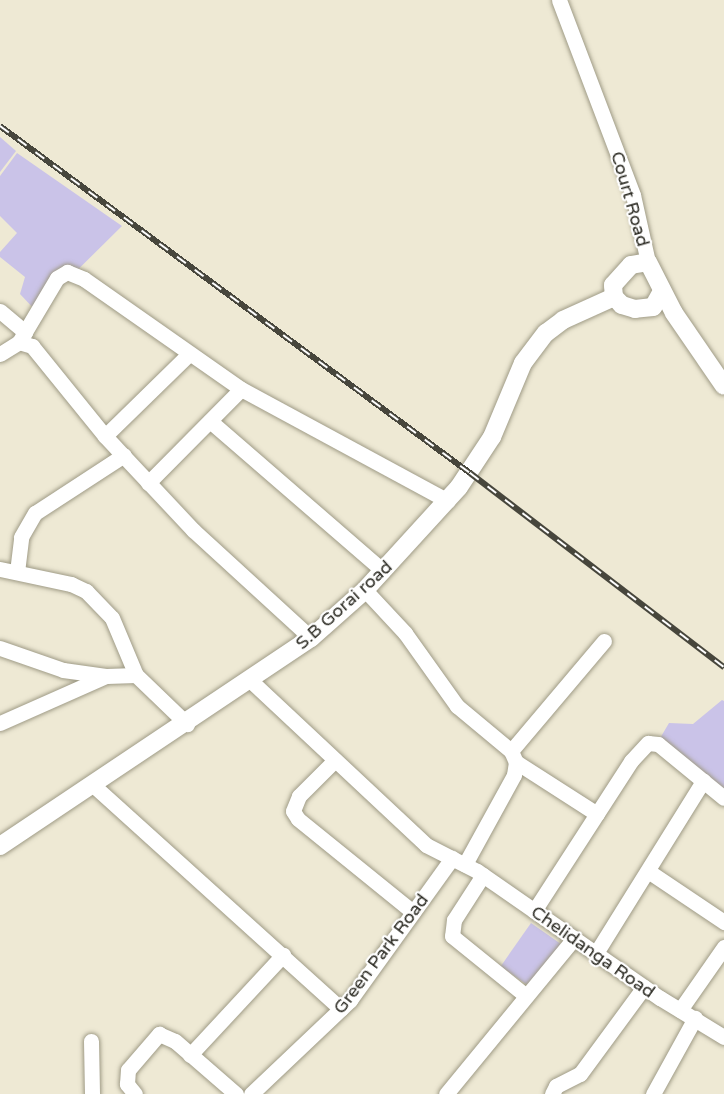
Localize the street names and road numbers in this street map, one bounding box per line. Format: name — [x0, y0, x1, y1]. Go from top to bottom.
street label: Court Road — [606, 149, 654, 249]
street label: S.B Gorai road — [291, 556, 397, 654]
street label: Green Park Road — [329, 890, 433, 1018]
street label: Chelidanga Road — [527, 901, 659, 1003]

